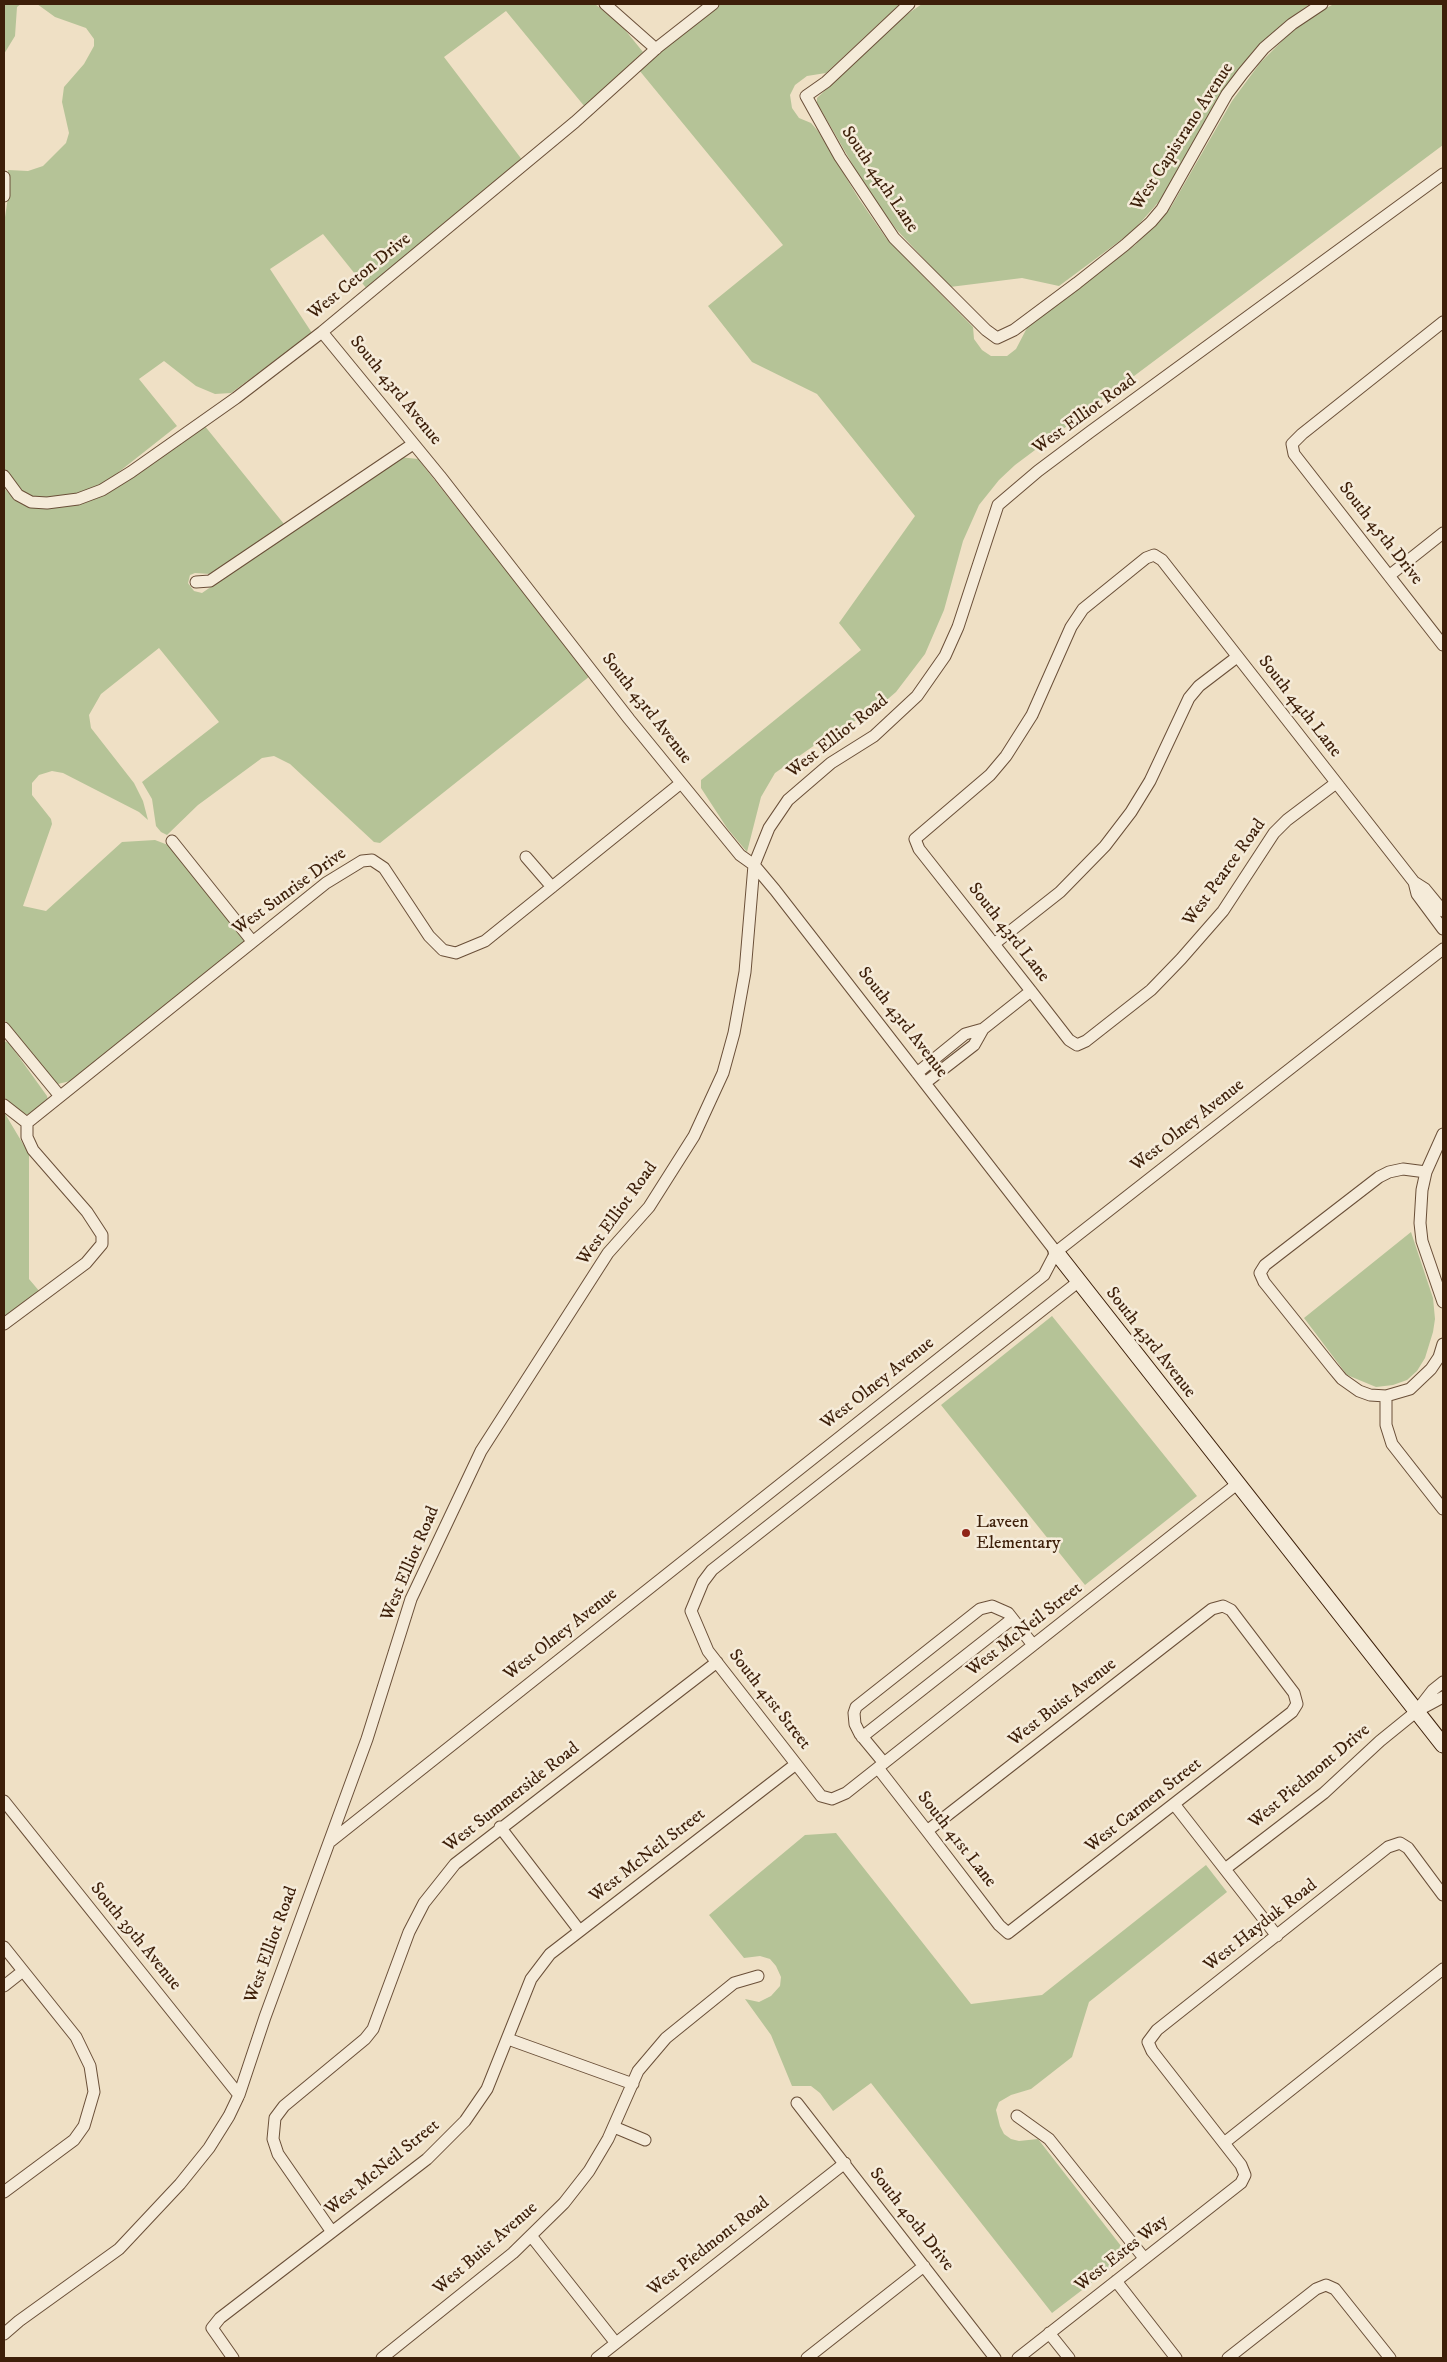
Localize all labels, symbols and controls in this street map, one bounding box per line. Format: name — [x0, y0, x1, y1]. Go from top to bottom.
street label: West Capistrano Avenue — [1127, 59, 1239, 215]
street label: South 44th Lane — [836, 123, 922, 237]
street label: West Ceton Drive — [304, 229, 416, 325]
street label: South 43rd Avenue — [344, 332, 446, 450]
street label: West Elliot Road — [1029, 370, 1141, 460]
street label: South 45th Drive — [1333, 478, 1427, 590]
street label: South 43rd Avenue — [596, 649, 696, 769]
street label: South 44th Lane — [1253, 652, 1345, 762]
street label: West Elliot Road — [783, 691, 893, 783]
street label: West Pearce Road — [1179, 815, 1271, 931]
street label: West Sunrise Drive — [229, 844, 351, 940]
street label: South 43rd Lane — [963, 879, 1053, 987]
street label: South 43rd Avenue — [852, 963, 952, 1083]
street label: West Olney Avenue — [1127, 1075, 1249, 1177]
street label: West Elliot Road — [573, 1158, 663, 1270]
street label: South 43rd Avenue — [1100, 1283, 1200, 1403]
street label: West Olney Avenue — [817, 1333, 939, 1435]
street label: West Elliot Road — [377, 1503, 445, 1625]
place label: Laveen Elementary — [976, 1512, 1060, 1555]
marker: Laveen Elementary — [960, 1527, 972, 1539]
street label: West McNeil Street — [963, 1578, 1087, 1682]
street label: West Olney Avenue — [500, 1584, 622, 1686]
street label: South 41st Street — [723, 1646, 815, 1754]
street label: West Buist Avenue — [1005, 1654, 1121, 1752]
street label: West Piedmont Drive — [1245, 1720, 1375, 1834]
street label: West Summerside Road — [440, 1738, 584, 1858]
street label: West Carmen Street — [1081, 1754, 1207, 1858]
street label: South 41st Lane — [912, 1788, 1000, 1892]
street label: West McNeil Street — [586, 1804, 710, 1908]
street label: West Hayduk Road — [1200, 1875, 1322, 1977]
street label: South 39th Avenue — [85, 1879, 185, 1995]
street label: West Elliot Road — [241, 1884, 303, 2006]
street label: West McNeil Street — [321, 2115, 445, 2221]
street label: South 40th Drive — [864, 2164, 958, 2276]
street label: West Piedmont Road — [644, 2193, 774, 2301]
street label: West Buist Avenue — [429, 2198, 543, 2300]
street label: West Estes Way — [1071, 2211, 1173, 2297]

